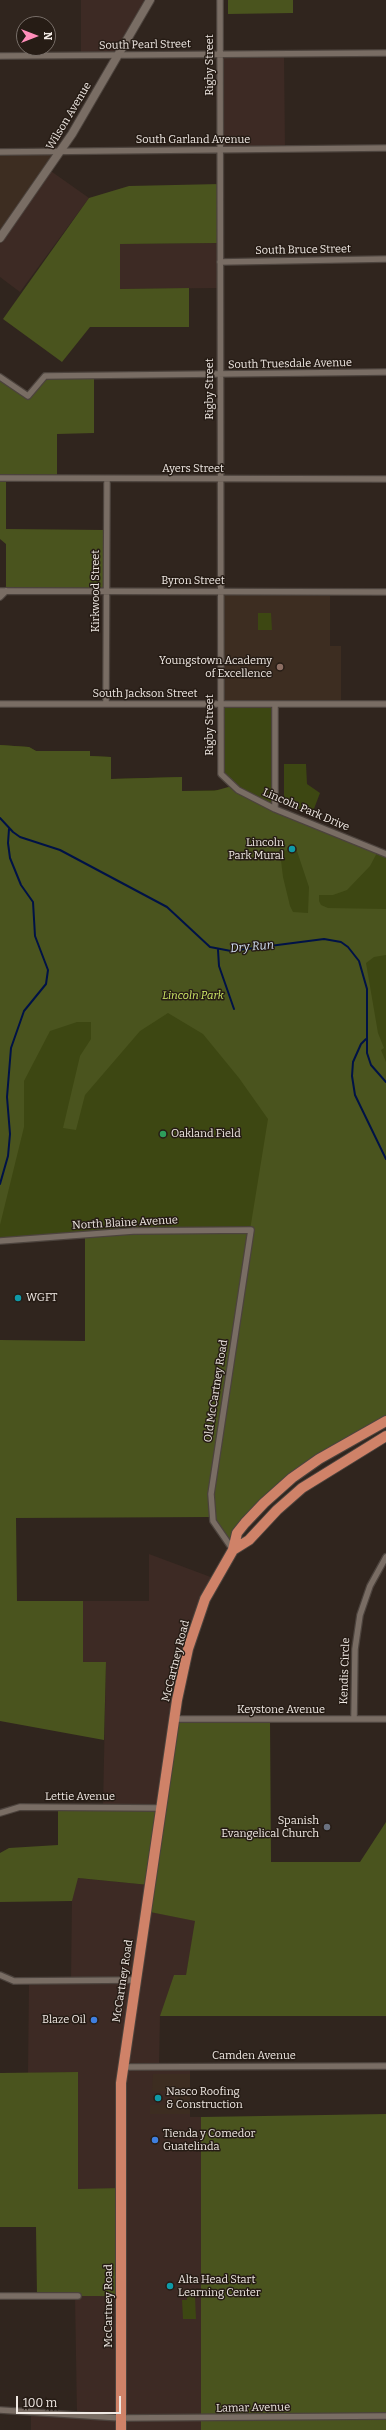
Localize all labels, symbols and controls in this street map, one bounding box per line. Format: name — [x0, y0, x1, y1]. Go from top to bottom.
north arrow — [16, 16, 56, 56]
text: N — [41, 32, 54, 40]
street label: Rigby Street — [203, 34, 217, 96]
street label: South Pearl Street — [99, 38, 191, 52]
street label: Wilson Avenue — [44, 80, 94, 152]
street label: South Garland Avenue — [136, 133, 250, 147]
street label: South Bruce Street — [255, 243, 351, 257]
street label: South Truesdale Avenue — [228, 356, 352, 372]
street label: Rigby Street — [203, 358, 217, 420]
street label: Ayers Street — [162, 462, 224, 476]
street label: Kirkwood Street — [89, 550, 103, 632]
street label: Byron Street — [161, 574, 225, 588]
place label: Youngstown Academy of Excellence — [159, 654, 272, 680]
marker: Youngstown Academy of Excellence — [275, 662, 285, 672]
street label: South Jackson Street — [92, 687, 198, 701]
street label: Rigby Street — [203, 694, 217, 756]
street label: Lincoln Park Drive — [261, 786, 351, 834]
place label: Lincoln Park Mural — [228, 836, 284, 862]
marker: Lincoln Park Mural — [287, 844, 297, 854]
water label: Dry Run — [229, 938, 275, 956]
park label: Lincoln Park — [162, 989, 224, 1003]
place label: Oakland Field — [171, 1127, 241, 1141]
marker: Oakland Field — [158, 1129, 168, 1139]
street label: North Blaine Avenue — [72, 1214, 178, 1232]
place label: WGFT — [26, 1291, 58, 1305]
marker: WGFT — [13, 1293, 23, 1303]
street label: Old McCartney Road — [201, 1339, 231, 1443]
street label: McCartney Road — [159, 1619, 193, 1703]
street label: Kendis Circle — [337, 1637, 353, 1705]
street label: Keystone Avenue — [237, 1703, 325, 1717]
street label: Lettie Avenue — [45, 1790, 115, 1804]
place label: Spanish Evangelical Church — [221, 1814, 319, 1840]
marker: Spanish Evangelical Church — [322, 1822, 332, 1832]
street label: McCartney Road — [110, 1939, 136, 2023]
place label: Blaze Oil — [42, 2013, 86, 2027]
marker: Blaze Oil — [89, 2015, 99, 2025]
street label: Camden Avenue — [212, 2049, 296, 2063]
place label: Nasco Roofing & Construction — [166, 2085, 243, 2111]
marker: Nasco Roofing & Construction — [153, 2093, 163, 2103]
place label: Tienda y Comedor Guatelinda — [163, 2127, 255, 2153]
marker: Tienda y Comedor Guatelinda — [150, 2135, 160, 2145]
street label: McCartney Road — [102, 2264, 116, 2348]
place label: Alta Head Start Learning Center — [178, 2273, 261, 2299]
marker: Alta Head Start Learning Center — [165, 2281, 175, 2291]
scale bar — [18, 2388, 123, 2414]
text: 100 m — [23, 2396, 57, 2410]
street label: Lamar Avenue — [216, 2401, 290, 2415]

